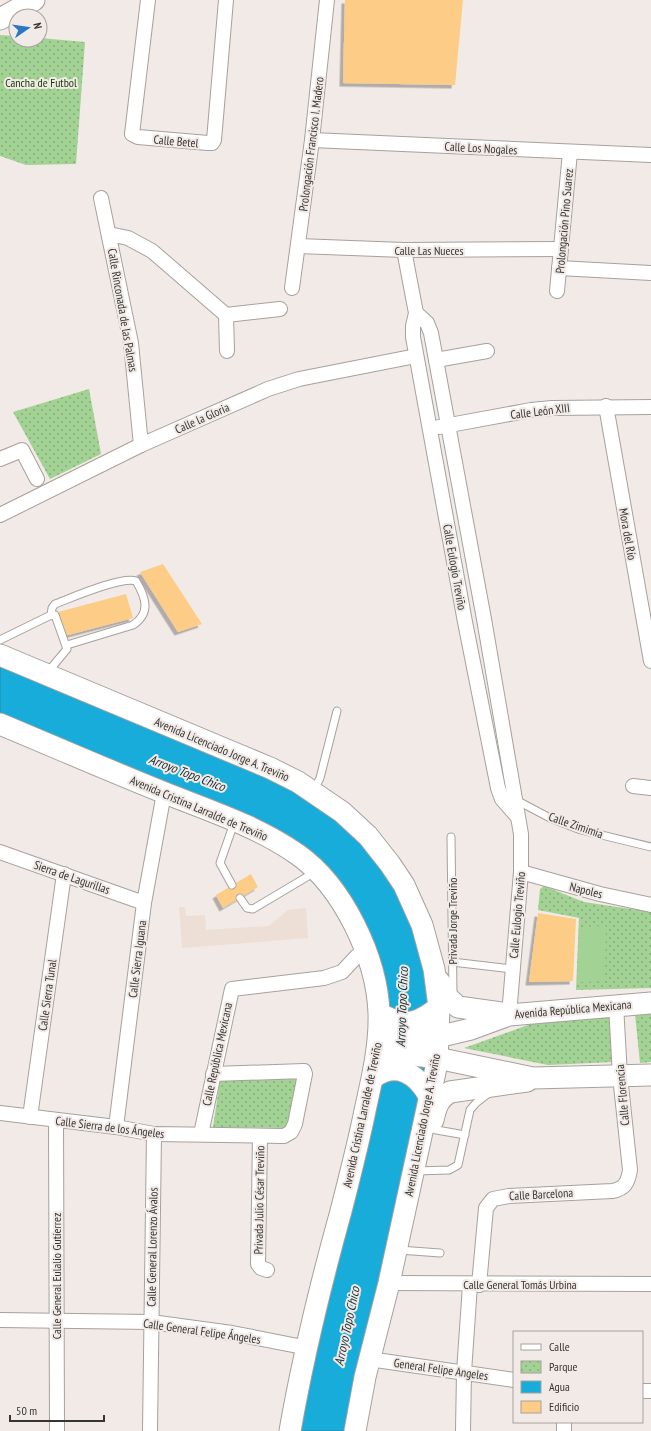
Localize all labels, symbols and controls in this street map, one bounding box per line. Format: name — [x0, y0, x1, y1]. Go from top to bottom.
north arrow — [8, 8, 48, 48]
text: N — [30, 21, 45, 30]
park label: Cancha de Futbol — [5, 75, 77, 90]
street label: Prolongación Francisco I. Madero — [295, 76, 327, 212]
street label: Calle Betel — [153, 132, 199, 150]
street label: Calle Los Nogales — [444, 139, 518, 157]
street label: Prolongación Pino Suarez — [552, 168, 576, 274]
street label: Calle Las Nueces — [394, 243, 464, 258]
street label: Calle Rinconada de las Palmas — [105, 247, 141, 373]
street label: Calle la Gloria — [172, 399, 232, 437]
street label: Calle León XIII — [509, 400, 571, 422]
street label: Mora del Río — [616, 507, 640, 561]
street label: Calle Eulogio Treviño — [440, 523, 470, 611]
street label: Avenida Licenciado Jorge A. Treviño — [152, 714, 292, 784]
water label: Arroyo Topo Chico — [146, 751, 229, 796]
street label: Avenida Cristina Larralde de Treviño — [128, 772, 270, 844]
street label: Calle Zimimia — [547, 809, 605, 841]
street label: Sierra de Lagurillas — [32, 857, 112, 897]
street label: Calle Eulogio Treviño — [506, 871, 528, 959]
street label: Privada Jorge Treviño — [445, 878, 460, 964]
street label: Napoles — [568, 879, 604, 901]
street label: Calle Sierra Iguana — [125, 919, 149, 999]
street label: Calle Sierra Tunal — [35, 958, 59, 1032]
water label: Arroyo Topo Chico — [392, 965, 412, 1047]
street label: Avenida República Mexicana — [514, 996, 632, 1022]
street label: Calle República Mexicana — [199, 1001, 235, 1107]
street label: Avenida Cristina Larralde de Treviño — [339, 1041, 385, 1189]
street label: Avenida Licenciado Jorge A. Treviño — [401, 1052, 443, 1198]
street label: Calle Florencia — [612, 1064, 632, 1126]
street label: Calle Sierra de los Ángeles — [55, 1113, 165, 1141]
street label: Privada Julio César Treviño — [251, 1145, 267, 1255]
street label: Calle Barcelona — [509, 1185, 574, 1203]
street label: Calle General Lorenzo Ávalos — [143, 1187, 161, 1307]
street label: Calle General Eulalio Gutíerrez — [49, 1213, 64, 1339]
street label: Calle General Tomás Urbina — [463, 1277, 577, 1292]
water label: Arroyo Topo Chico — [330, 1284, 364, 1367]
street label: Calle General Felipe Ángeles — [142, 1315, 262, 1347]
legend — [513, 1331, 643, 1423]
text: Calle — [549, 1339, 570, 1354]
street label: General Felipe Angeles — [393, 1355, 489, 1383]
text: Parque — [549, 1359, 578, 1374]
text: Agua — [549, 1379, 570, 1394]
scale bar — [10, 1397, 104, 1423]
text: Edificio — [549, 1399, 579, 1414]
text: 50 m — [16, 1403, 37, 1418]

